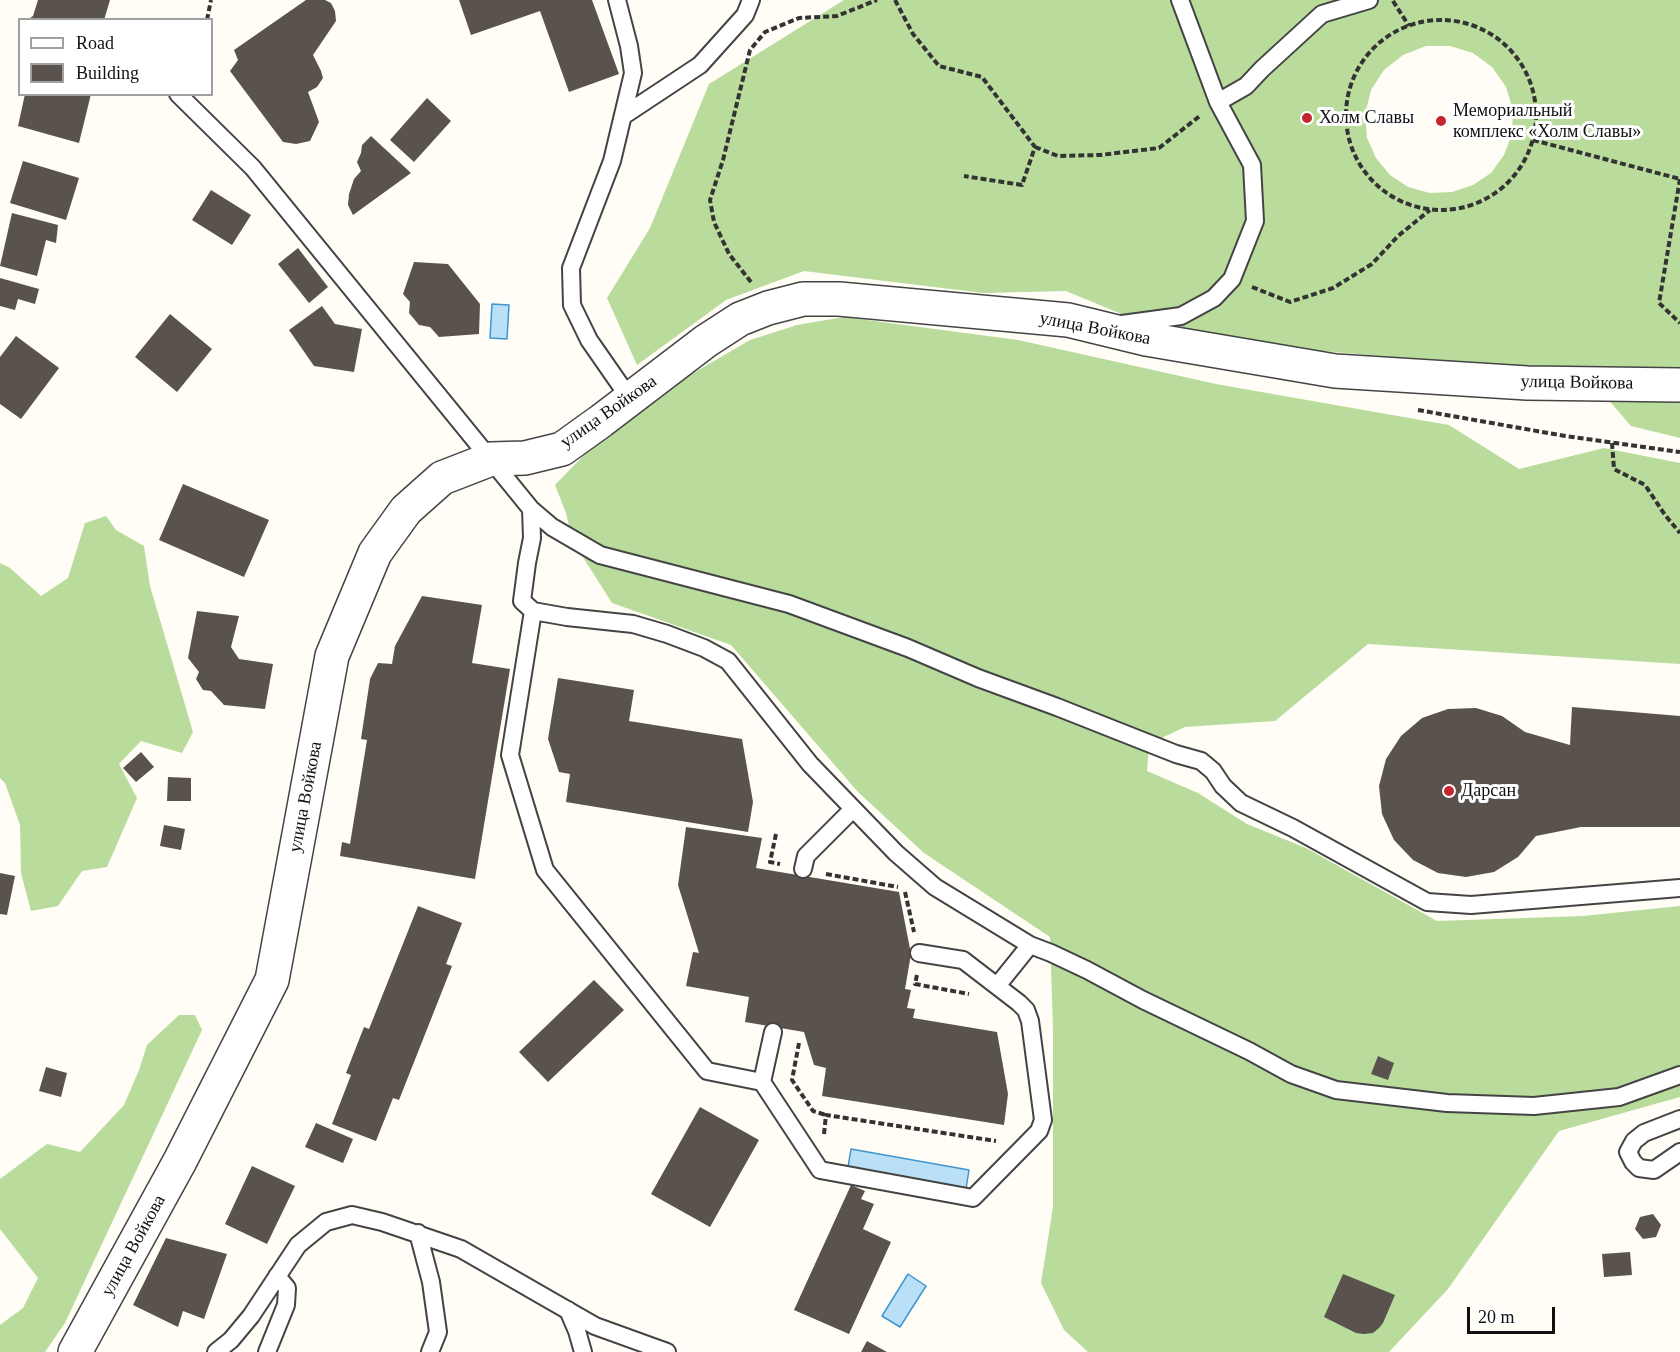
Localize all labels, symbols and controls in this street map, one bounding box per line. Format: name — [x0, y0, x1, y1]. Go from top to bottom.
legend — [18, 18, 213, 96]
text: Road — [76, 33, 114, 53]
text: Building — [76, 63, 139, 83]
place label: Мемориальный комплекс «Холм Славы» — [1453, 100, 1641, 142]
place label: Холм Славы — [1319, 107, 1414, 129]
marker: Холм Славы — [1300, 111, 1314, 125]
marker: Мемориальный комплекс «Холм Славы» — [1434, 114, 1448, 128]
street label: улица Войкова — [1038, 308, 1152, 350]
street label: улица Войкова — [557, 371, 661, 453]
street label: улица Войкова — [1520, 371, 1634, 395]
street label: улица Войкова — [285, 740, 327, 854]
place label: Дарсан — [1461, 780, 1516, 802]
marker: Дарсан — [1442, 784, 1456, 798]
street label: улица Войкова — [97, 1191, 171, 1301]
scale bar — [1470, 1295, 1558, 1333]
text: 20 m — [1478, 1307, 1515, 1327]

